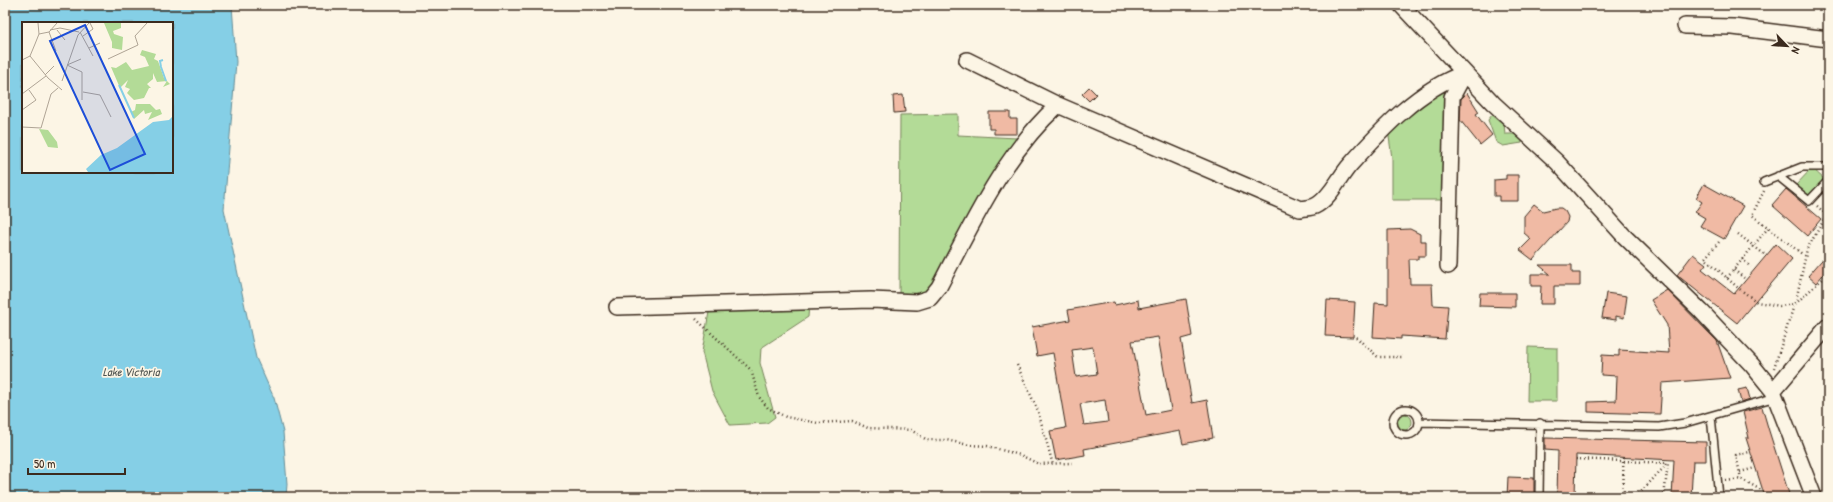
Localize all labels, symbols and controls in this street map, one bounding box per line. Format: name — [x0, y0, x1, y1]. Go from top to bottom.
inset map — [22, 22, 173, 173]
north arrow — [1767, 26, 1807, 66]
text: N — [1788, 45, 1804, 56]
water label: Lake Victoria — [103, 363, 161, 380]
scale bar — [28, 450, 125, 476]
text: 50 m — [34, 455, 55, 472]

